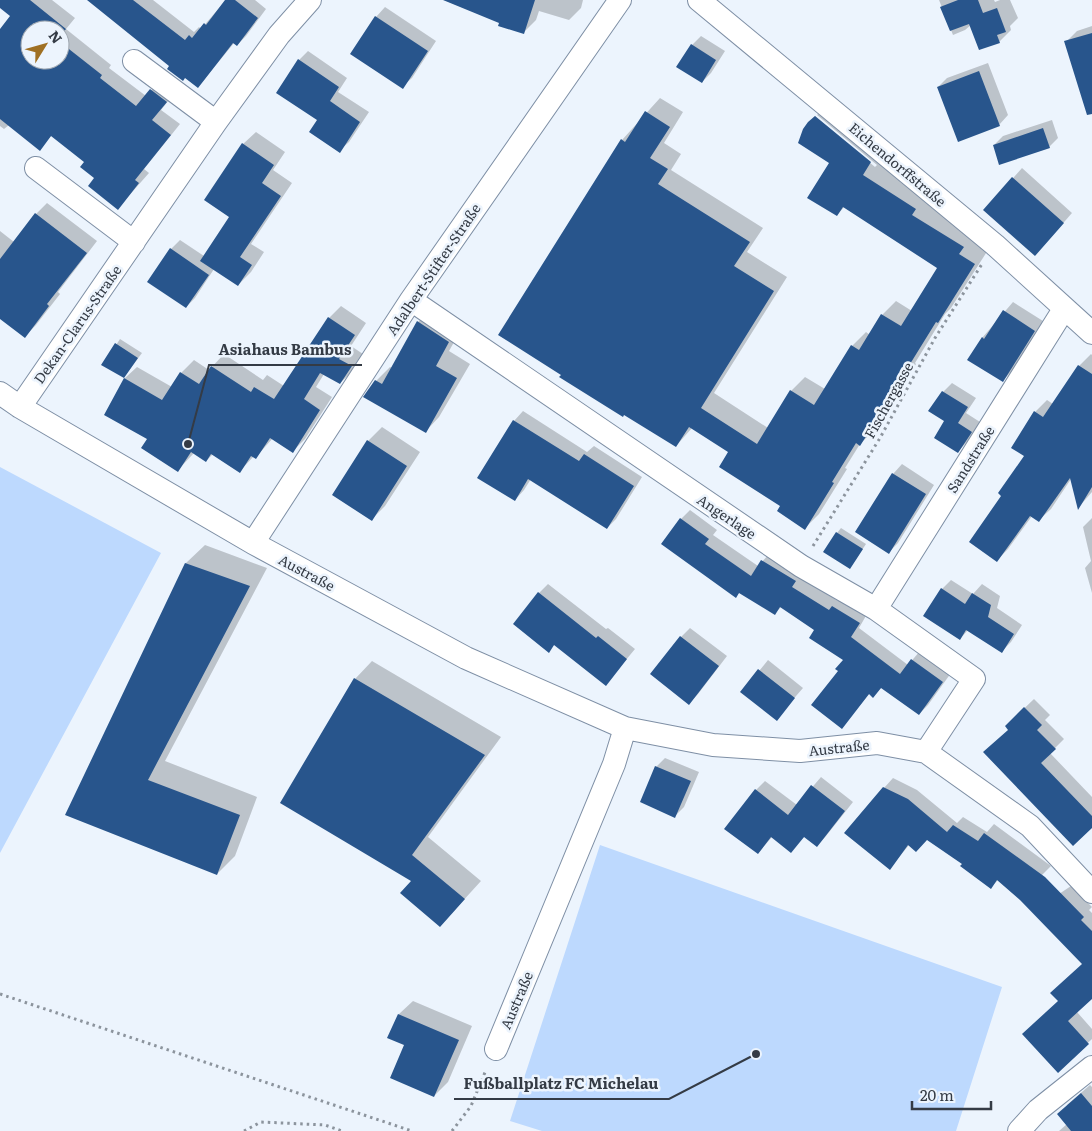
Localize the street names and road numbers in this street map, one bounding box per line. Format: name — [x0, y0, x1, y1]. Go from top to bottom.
street label: Eichendorffstraße — [845, 117, 951, 211]
street label: Adalbert-Stifter-Straße — [381, 199, 485, 339]
street label: Dekan-Clarus-Straße — [29, 261, 125, 387]
street label: Fischergasse — [859, 358, 917, 442]
street label: Sandstraße — [941, 422, 999, 496]
street label: Angerlage — [694, 489, 760, 543]
street label: Austraße — [275, 549, 339, 595]
street label: Austraße — [808, 734, 870, 760]
street label: Austraße — [495, 968, 537, 1032]

